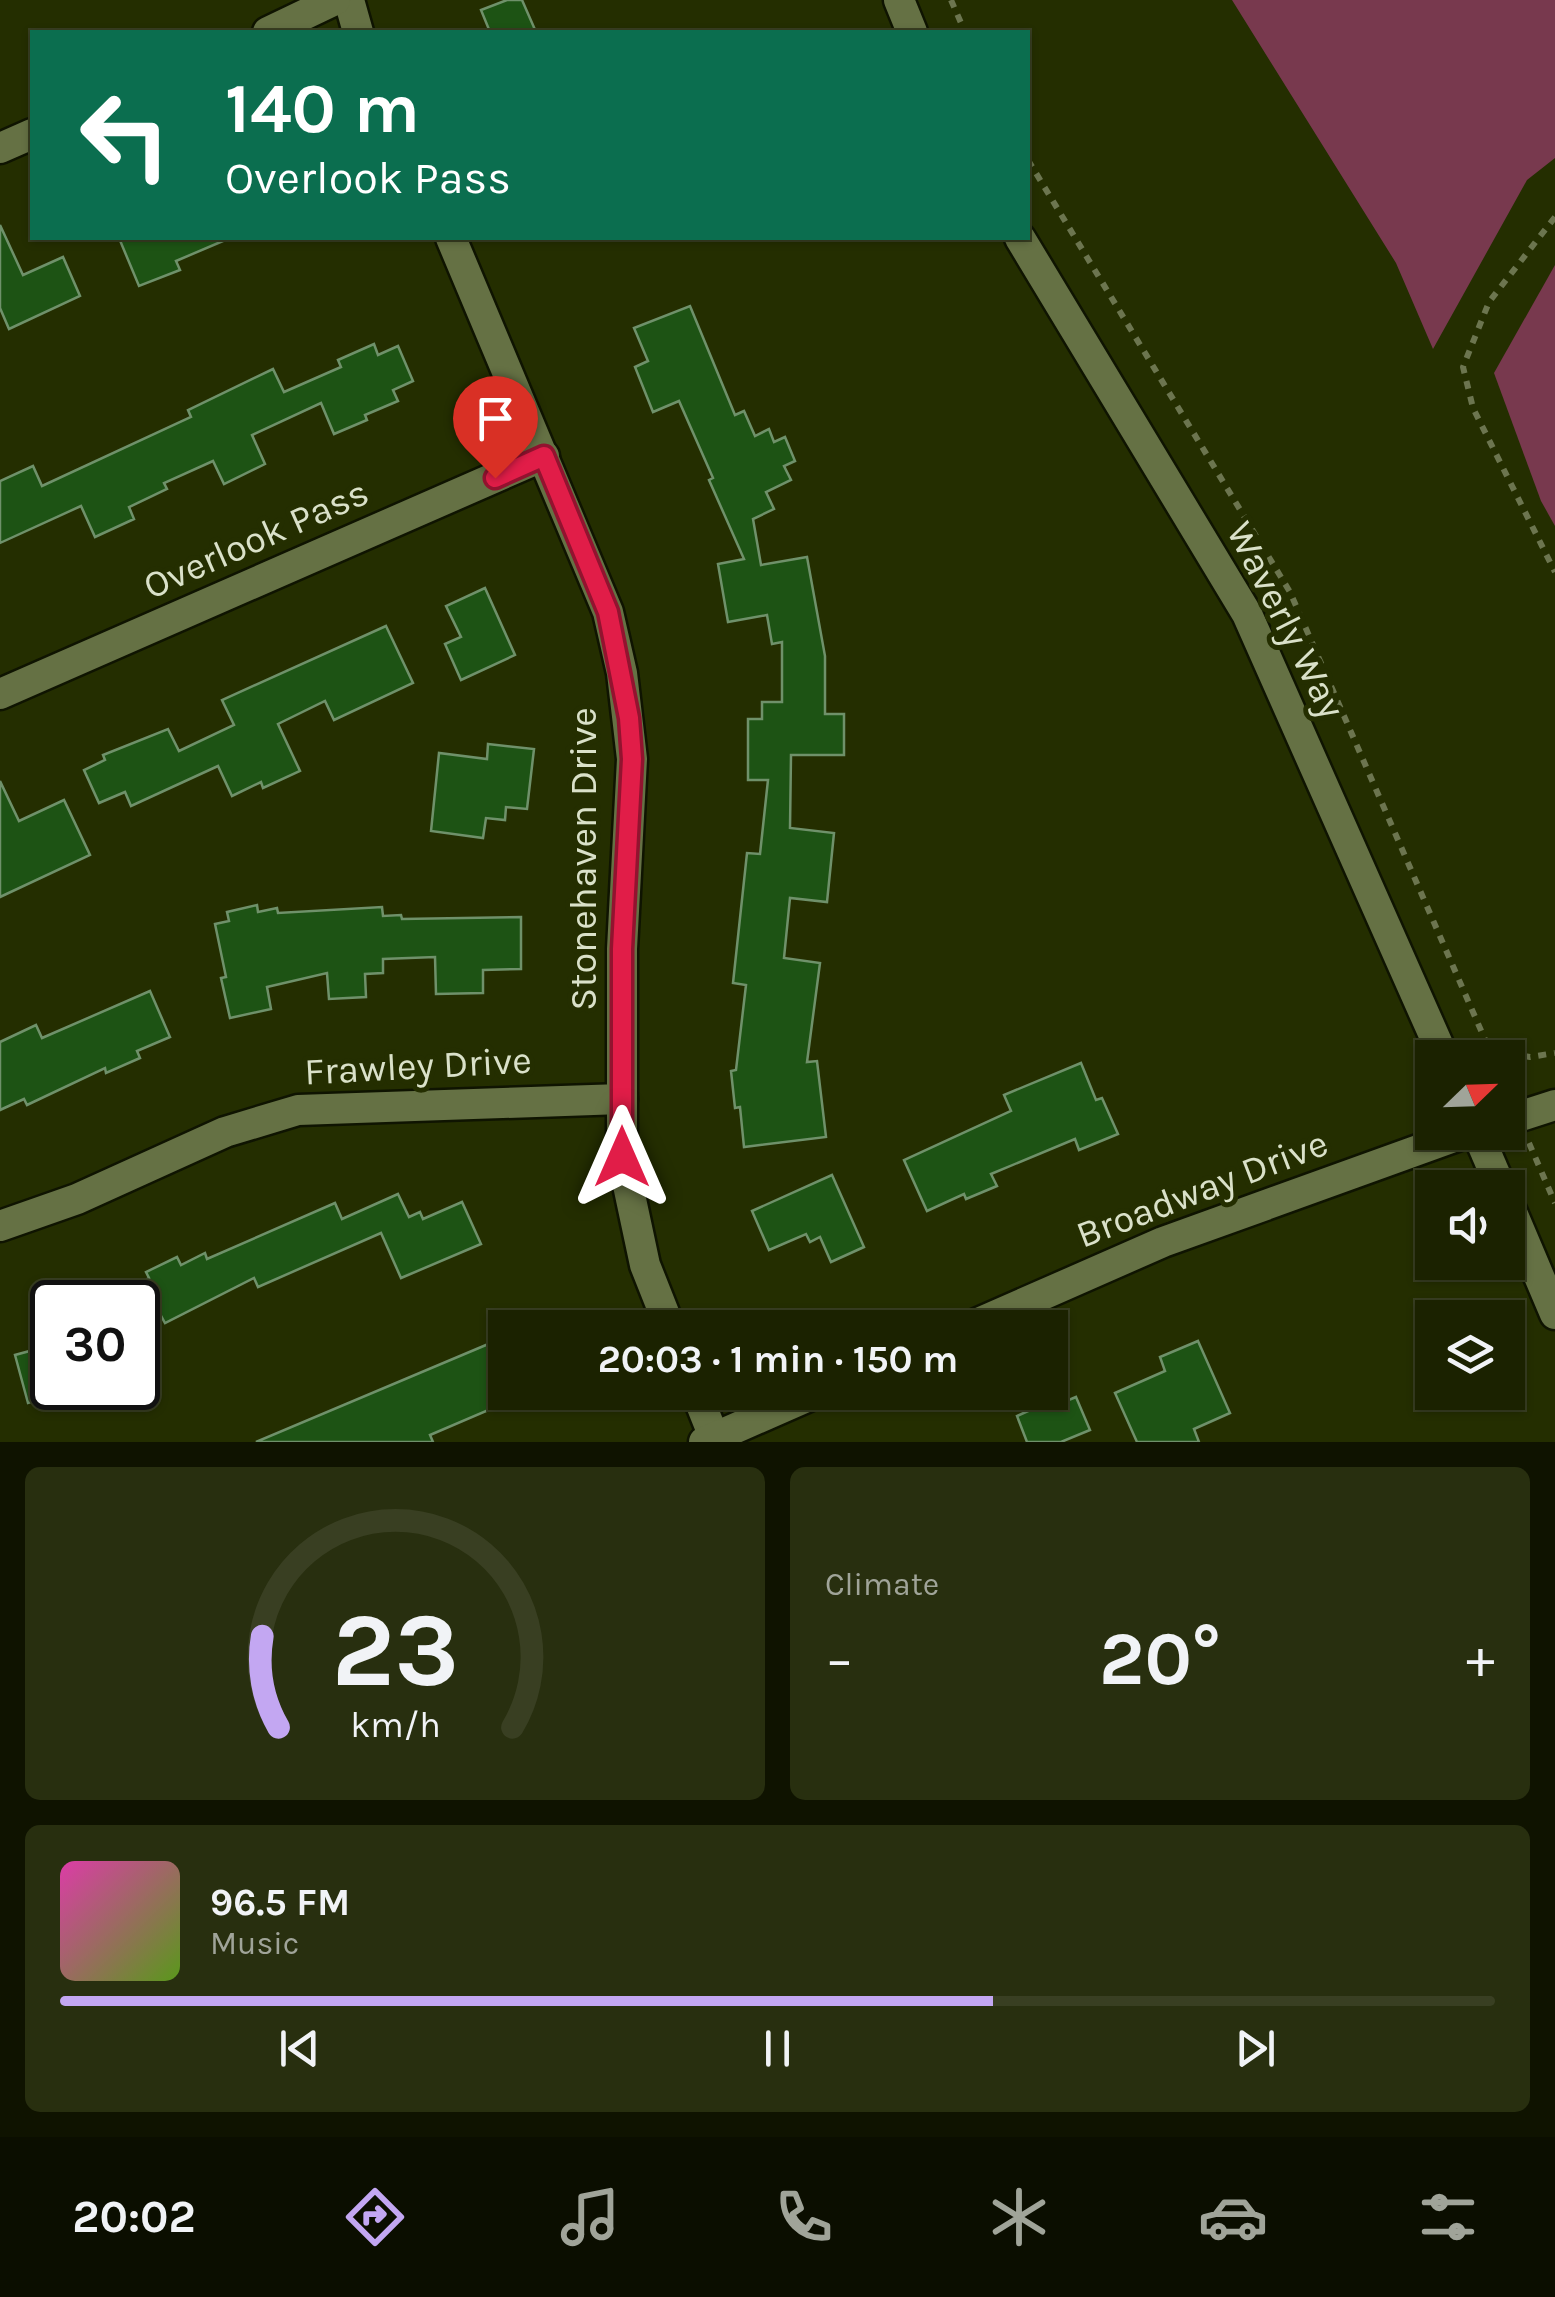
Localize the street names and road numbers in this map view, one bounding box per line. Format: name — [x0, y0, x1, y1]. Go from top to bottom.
street label: Overlook Pass — [137, 469, 375, 609]
street label: Waverly Way — [1217, 514, 1355, 726]
street label: Stonehaven Drive — [561, 707, 606, 1011]
street label: Frawley Drive — [303, 1038, 533, 1094]
street label: Broadway Drive — [1070, 1120, 1334, 1258]

